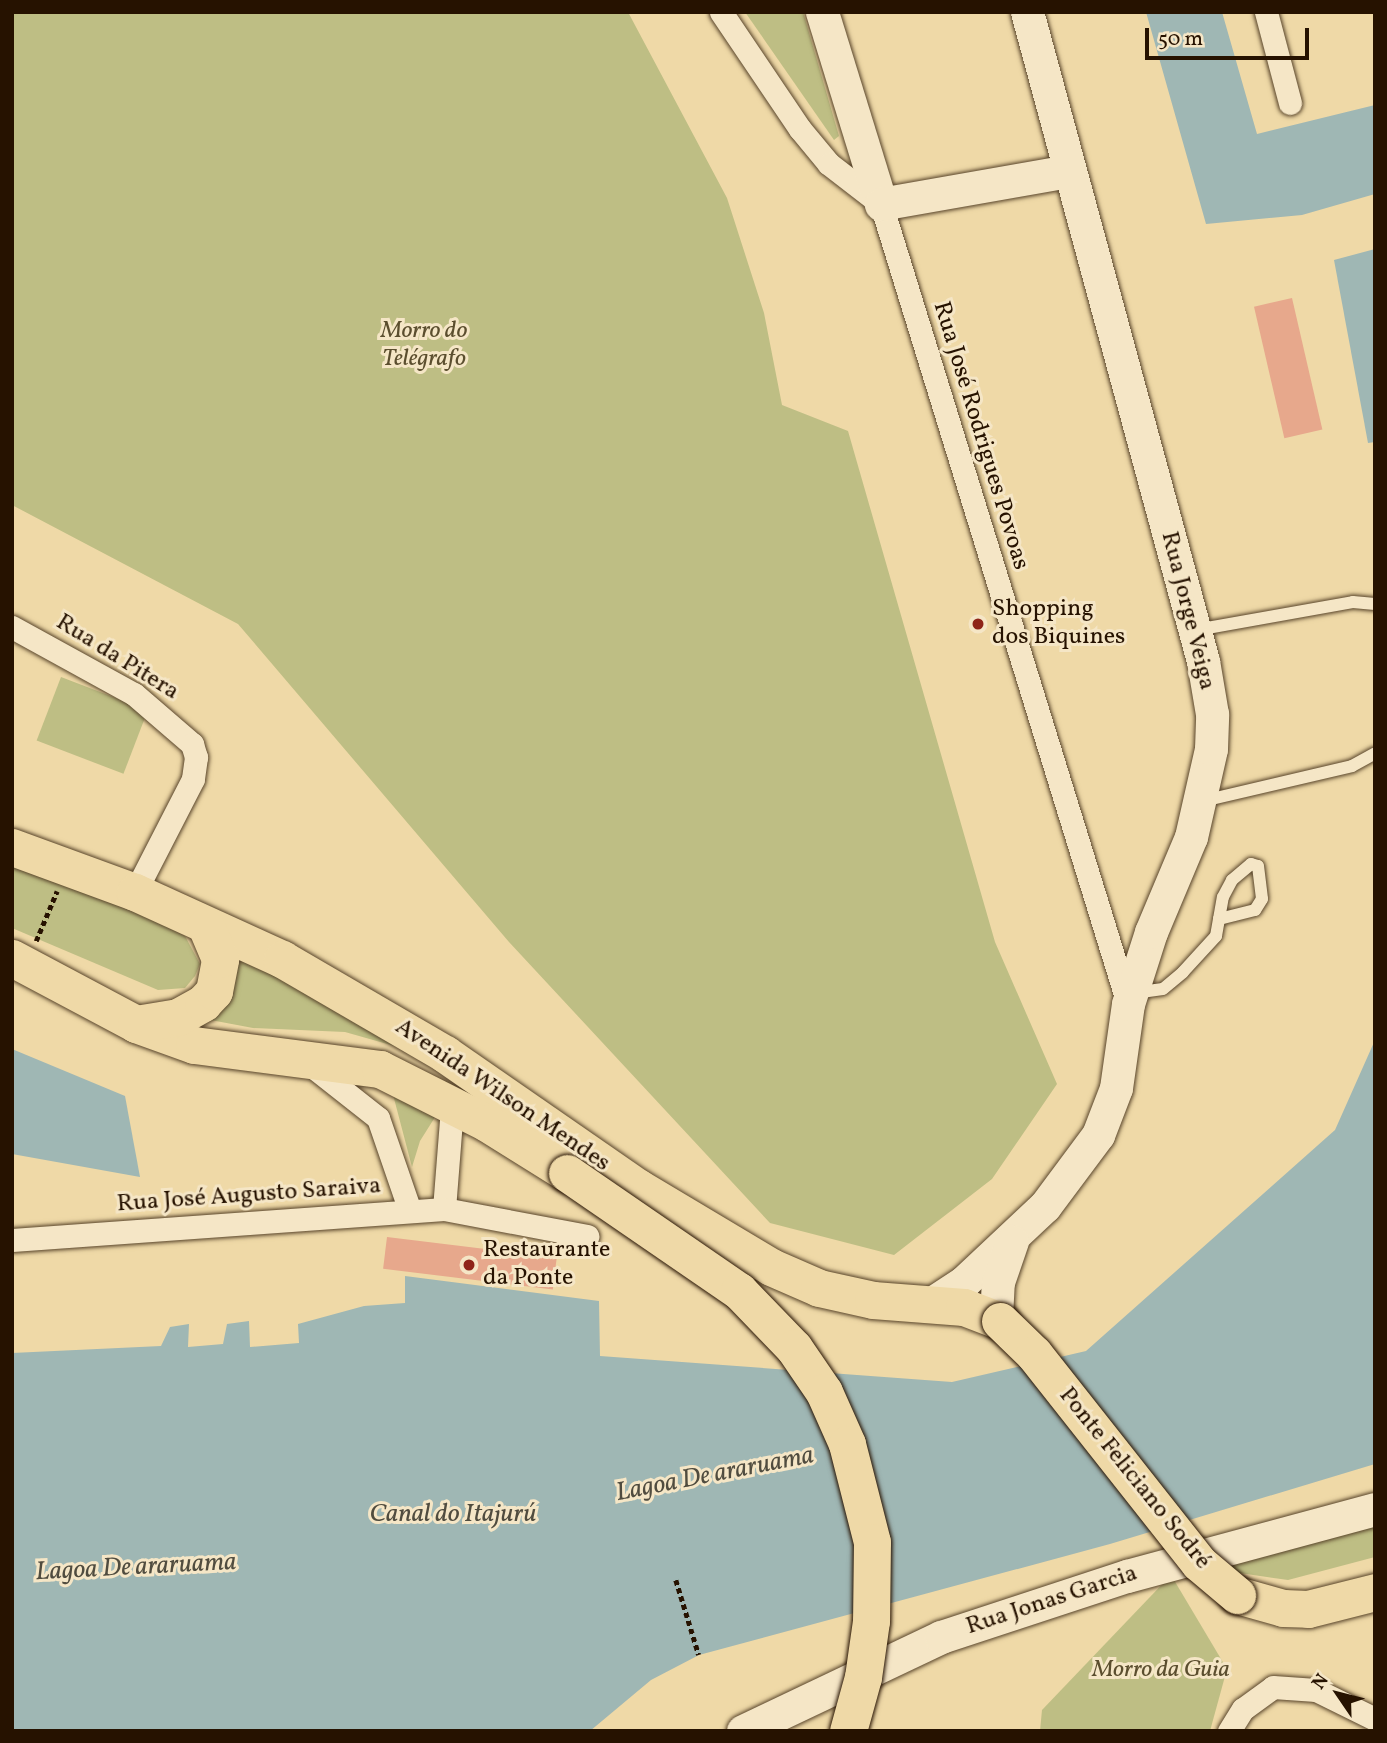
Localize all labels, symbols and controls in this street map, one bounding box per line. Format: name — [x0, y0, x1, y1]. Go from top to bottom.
scale bar — [1149, 14, 1314, 58]
text: 50 m — [1158, 25, 1203, 54]
street label: Rua José Rodrigues Povoas — [925, 298, 1035, 574]
park label: Morro do Telégrafo — [381, 318, 467, 374]
street label: Rua Jorge Veiga — [1153, 529, 1221, 693]
place label: Shopping dos Biquines — [992, 596, 1125, 652]
street label: Rua da Pitera — [50, 609, 184, 707]
marker: Shopping dos Biquines — [970, 616, 986, 632]
street label: Avenida Wilson Mendes — [389, 1013, 615, 1179]
street label: Rua José Augusto Saraiva — [116, 1172, 382, 1220]
place label: Restaurante da Ponte — [483, 1237, 610, 1293]
marker: Restaurante da Ponte — [461, 1257, 477, 1273]
street label: Ponte Feliciano Sodré — [1052, 1382, 1216, 1576]
water label: Lagoa De araruama — [613, 1440, 817, 1510]
water label: Canal do Itajurú — [370, 1499, 536, 1531]
water label: Lagoa De araruama — [35, 1547, 237, 1589]
street label: Rua Jonas Garcia — [963, 1560, 1141, 1642]
park label: Morro da Guia — [1092, 1657, 1230, 1685]
north arrow — [1303, 1659, 1373, 1729]
text: N — [1306, 1669, 1335, 1695]

